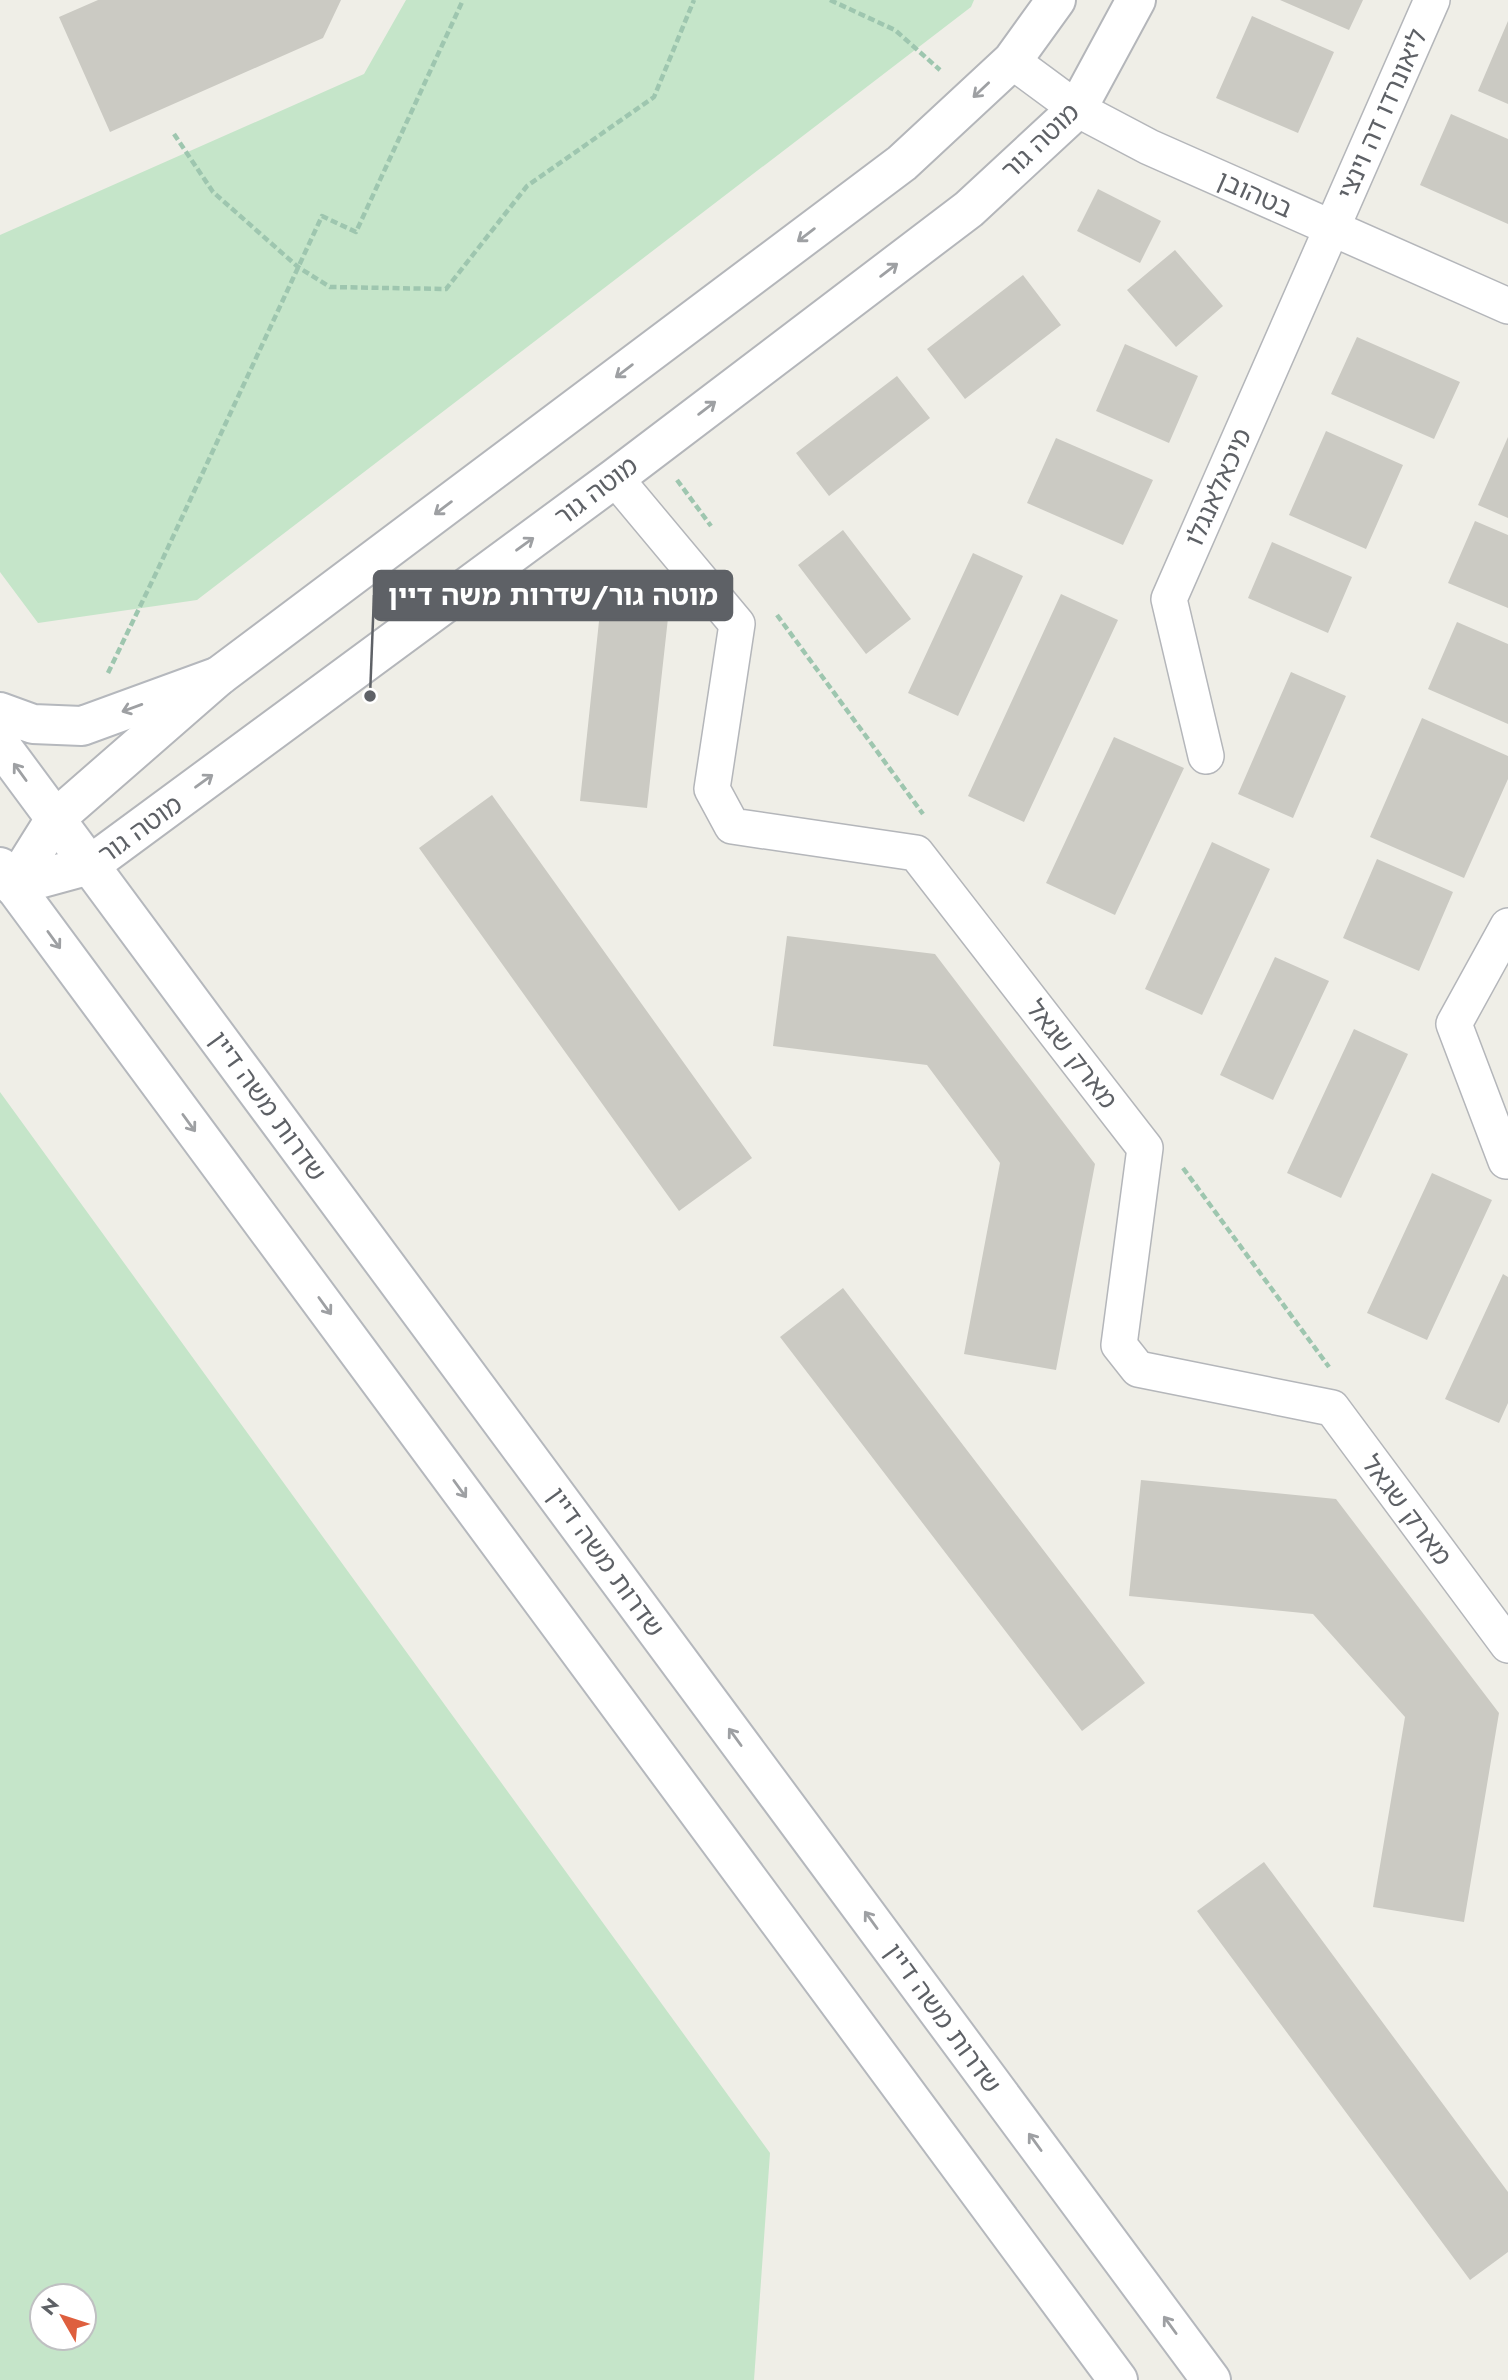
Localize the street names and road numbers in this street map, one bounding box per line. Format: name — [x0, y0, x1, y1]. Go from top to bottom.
street label: ליאונרדו דה וינצי — [1327, 23, 1437, 205]
street label: מוטה גור — [992, 94, 1088, 188]
street label: בטהובן — [1211, 161, 1299, 227]
street label: מיכאלאנגלו — [1175, 422, 1261, 552]
street label: מוטה גור — [546, 447, 646, 535]
street label: מוטה גור — [90, 785, 190, 873]
street label: מארק שגאל — [1017, 991, 1127, 1117]
street label: שדרות משה דיין — [200, 1023, 336, 1189]
street label: מארק שגאל — [1353, 1447, 1461, 1573]
street label: שדרות משה דיין — [538, 1479, 674, 1645]
street label: שדרות משה דיין — [875, 1935, 1011, 2101]

